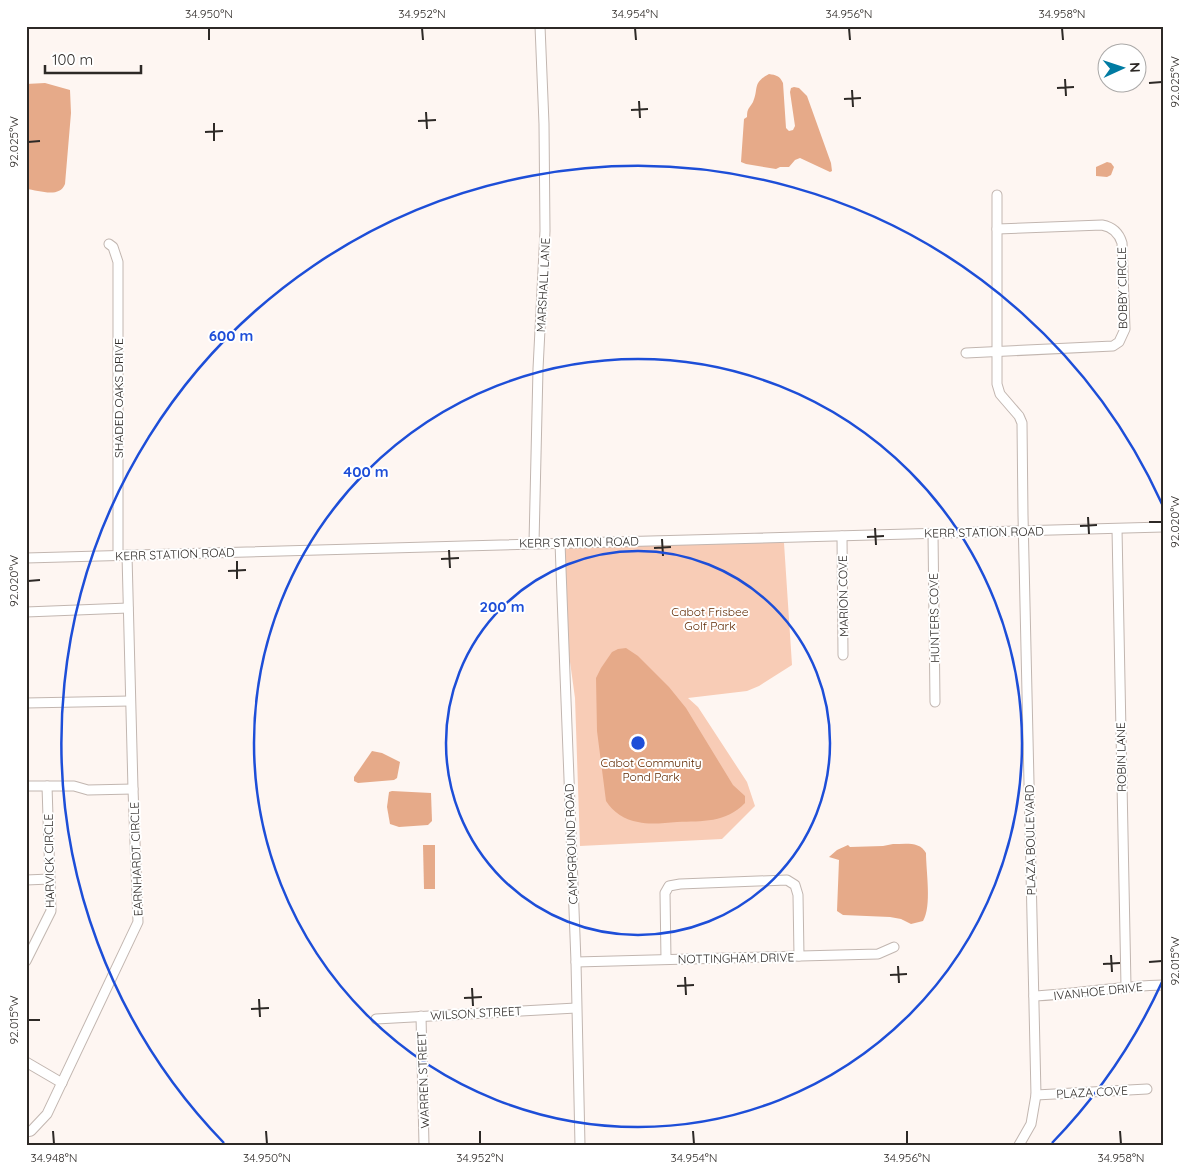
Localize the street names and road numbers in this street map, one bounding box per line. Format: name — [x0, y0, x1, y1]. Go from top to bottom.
street label: MARSHALL LANE — [533, 237, 553, 333]
street label: BOBBY CIRCLE — [1114, 247, 1130, 329]
street label: SHADED OAKS DRIVE — [111, 338, 126, 458]
street label: KERR STATION ROAD — [924, 523, 1044, 541]
street label: KERR STATION ROAD — [519, 533, 639, 551]
street label: KERR STATION ROAD — [115, 544, 235, 564]
street label: MARION COVE — [835, 555, 851, 637]
street label: HUNTERS COVE — [926, 573, 942, 663]
street label: ROBIN LANE — [1113, 722, 1129, 792]
street label: CAMPGROUND ROAD — [561, 783, 581, 905]
street label: PLAZA BOULEVARD — [1022, 784, 1038, 896]
street label: EARNHARDT CIRCLE — [127, 801, 145, 916]
street label: HARVICK CIRCLE — [41, 814, 57, 908]
street label: NOTTINGHAM DRIVE — [678, 949, 795, 967]
street label: IVANHOE DRIVE — [1053, 979, 1143, 1003]
street label: WILSON STREET — [430, 1003, 522, 1023]
street label: WARREN STREET — [414, 1031, 432, 1129]
street label: PLAZA COVE — [1056, 1083, 1128, 1101]

